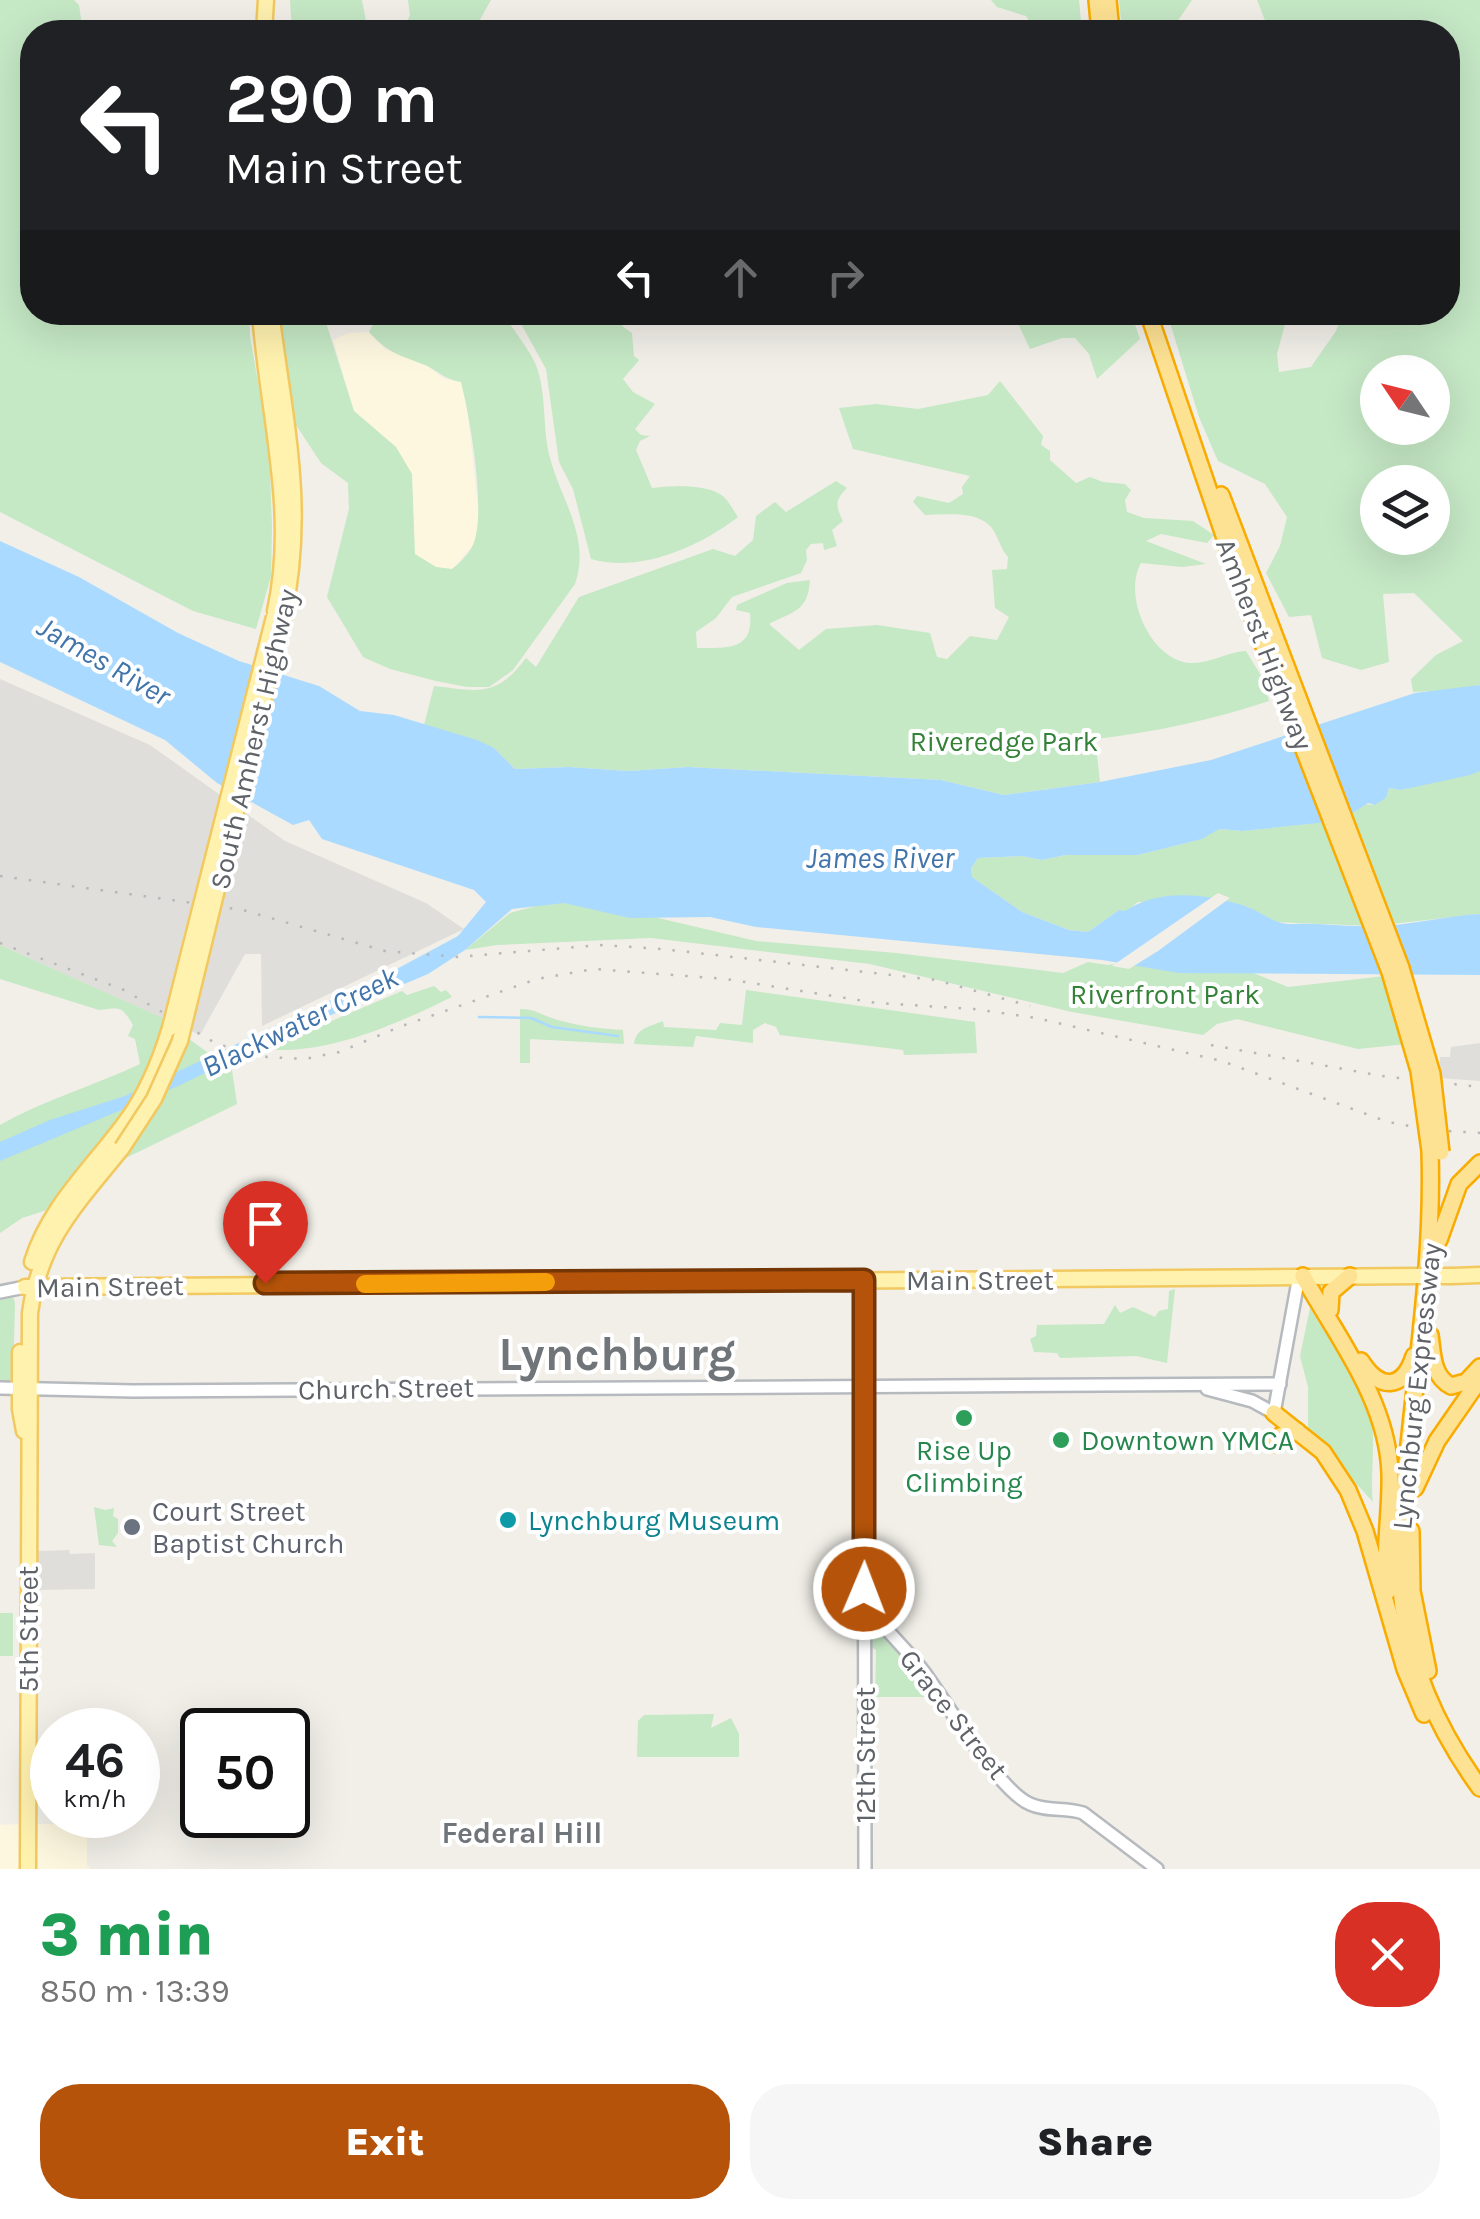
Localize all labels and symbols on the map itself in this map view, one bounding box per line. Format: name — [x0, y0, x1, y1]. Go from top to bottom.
north arrow — [1360, 355, 1450, 445]
street label: Amherst Highway — [1209, 534, 1320, 755]
street label: South Amherst Highway — [203, 586, 304, 893]
water label: James River — [31, 608, 179, 714]
park label: Riveredge Park — [910, 725, 1098, 758]
water label: James River — [806, 840, 956, 876]
water label: Blackwater Creek — [196, 959, 405, 1085]
park label: Riverfront Park — [1070, 978, 1260, 1011]
pin — [223, 1181, 308, 1284]
street label: Lynchburg Expressway — [1385, 1241, 1448, 1531]
street label: Main Street — [906, 1264, 1054, 1297]
street label: Main Street — [36, 1269, 184, 1304]
district label: Lynchburg — [498, 1326, 736, 1382]
street label: Church Street — [298, 1370, 474, 1407]
marker: Rise Up Climbing — [953, 1407, 975, 1429]
place label: Downtown YMCA — [1081, 1424, 1294, 1457]
marker: Downtown YMCA — [1050, 1429, 1072, 1451]
place label: Rise Up Climbing — [905, 1434, 1023, 1499]
place label: Court Street Baptist Church — [152, 1495, 344, 1560]
place label: Lynchburg Museum — [528, 1504, 780, 1537]
marker: Lynchburg Museum — [497, 1509, 519, 1531]
marker: Court Street Baptist Church — [121, 1516, 143, 1538]
position arrow — [812, 1537, 916, 1641]
street label: 5th Street — [12, 1566, 45, 1692]
street label: Grace Street — [893, 1643, 1015, 1786]
street label: 12th Street — [849, 1687, 882, 1823]
speed limit sign: 50 — [180, 1708, 310, 1838]
district label: Federal Hill — [442, 1815, 602, 1851]

